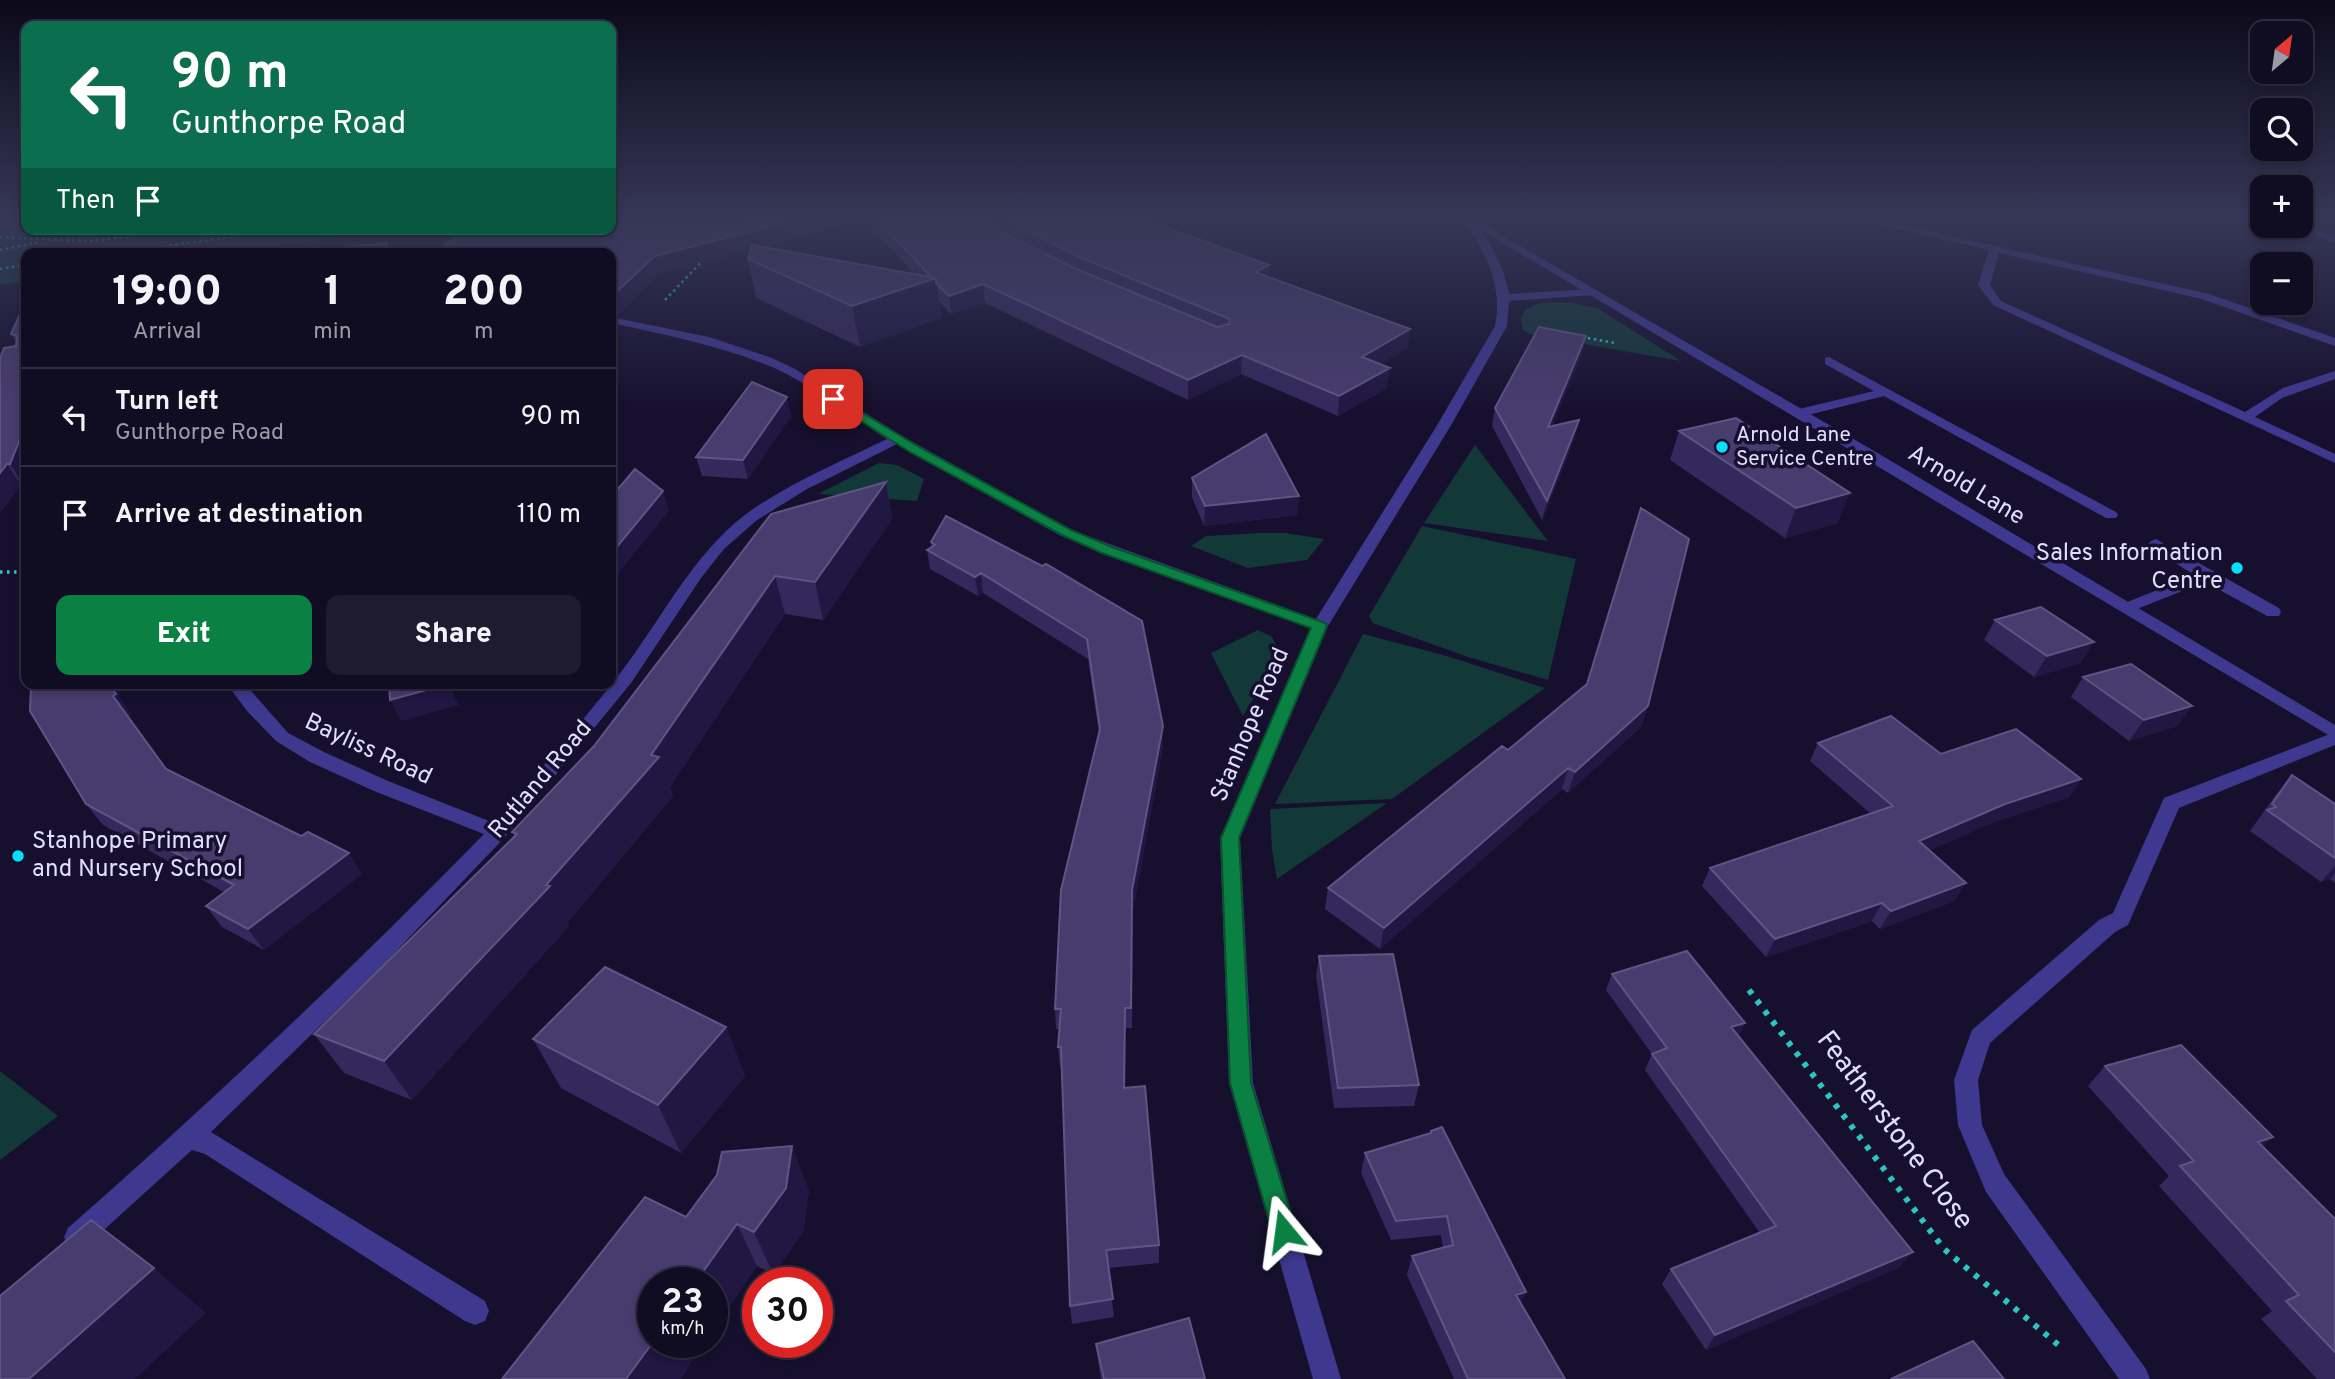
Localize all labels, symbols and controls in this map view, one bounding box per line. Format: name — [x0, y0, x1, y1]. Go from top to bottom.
north arrow — [2250, 21, 2314, 84]
map controls — [2250, 21, 2313, 315]
text: 90 m — [171, 44, 289, 106]
icon: left — [56, 49, 147, 140]
button: search — [2250, 98, 2313, 161]
text: Gunthorpe Road — [171, 105, 406, 145]
button: + — [2250, 175, 2313, 238]
icon: arrive — [129, 182, 167, 220]
text: Then — [56, 185, 115, 218]
button: − — [2250, 252, 2313, 315]
text: 19:00 — [112, 267, 222, 320]
text: 1 — [324, 267, 341, 320]
text: 200 — [443, 267, 525, 320]
text: Arrival — [133, 318, 201, 347]
text: min — [313, 318, 352, 347]
text: m — [474, 318, 494, 347]
pin — [803, 369, 863, 429]
icon: arrive — [814, 380, 852, 418]
text: Turn left — [115, 386, 219, 419]
icon: left — [56, 398, 94, 436]
text: 90 m — [521, 401, 581, 434]
text: Gunthorpe Road — [115, 419, 284, 448]
place label: Arnold Lane Service Centre — [1736, 422, 1874, 473]
marker: Arnold Lane Service Centre — [1714, 439, 1730, 455]
street label: Arnold Lane — [1902, 439, 2030, 533]
icon: arrive — [56, 496, 94, 534]
text: Arrive at destination — [115, 499, 363, 532]
text: 110 m — [517, 499, 581, 532]
place label: Sales Information Centre — [2036, 539, 2223, 597]
marker: Sales Information Centre — [2229, 560, 2245, 576]
button: Exit — [56, 595, 312, 675]
button: Share — [326, 595, 581, 675]
street label: Stanhope Road — [1205, 643, 1297, 807]
street label: Bayliss Road — [299, 707, 437, 793]
street label: Rutland Road — [483, 715, 599, 845]
place label: Stanhope Primary and Nursery School — [32, 827, 243, 885]
marker: Stanhope Primary and Nursery School — [10, 848, 26, 864]
street label: Featherstone Close — [1807, 1024, 1981, 1238]
position arrow — [1247, 1194, 1321, 1268]
speed limit sign: 30 — [742, 1267, 833, 1358]
text: 23 — [661, 1281, 704, 1325]
text: km/h — [661, 1318, 704, 1341]

